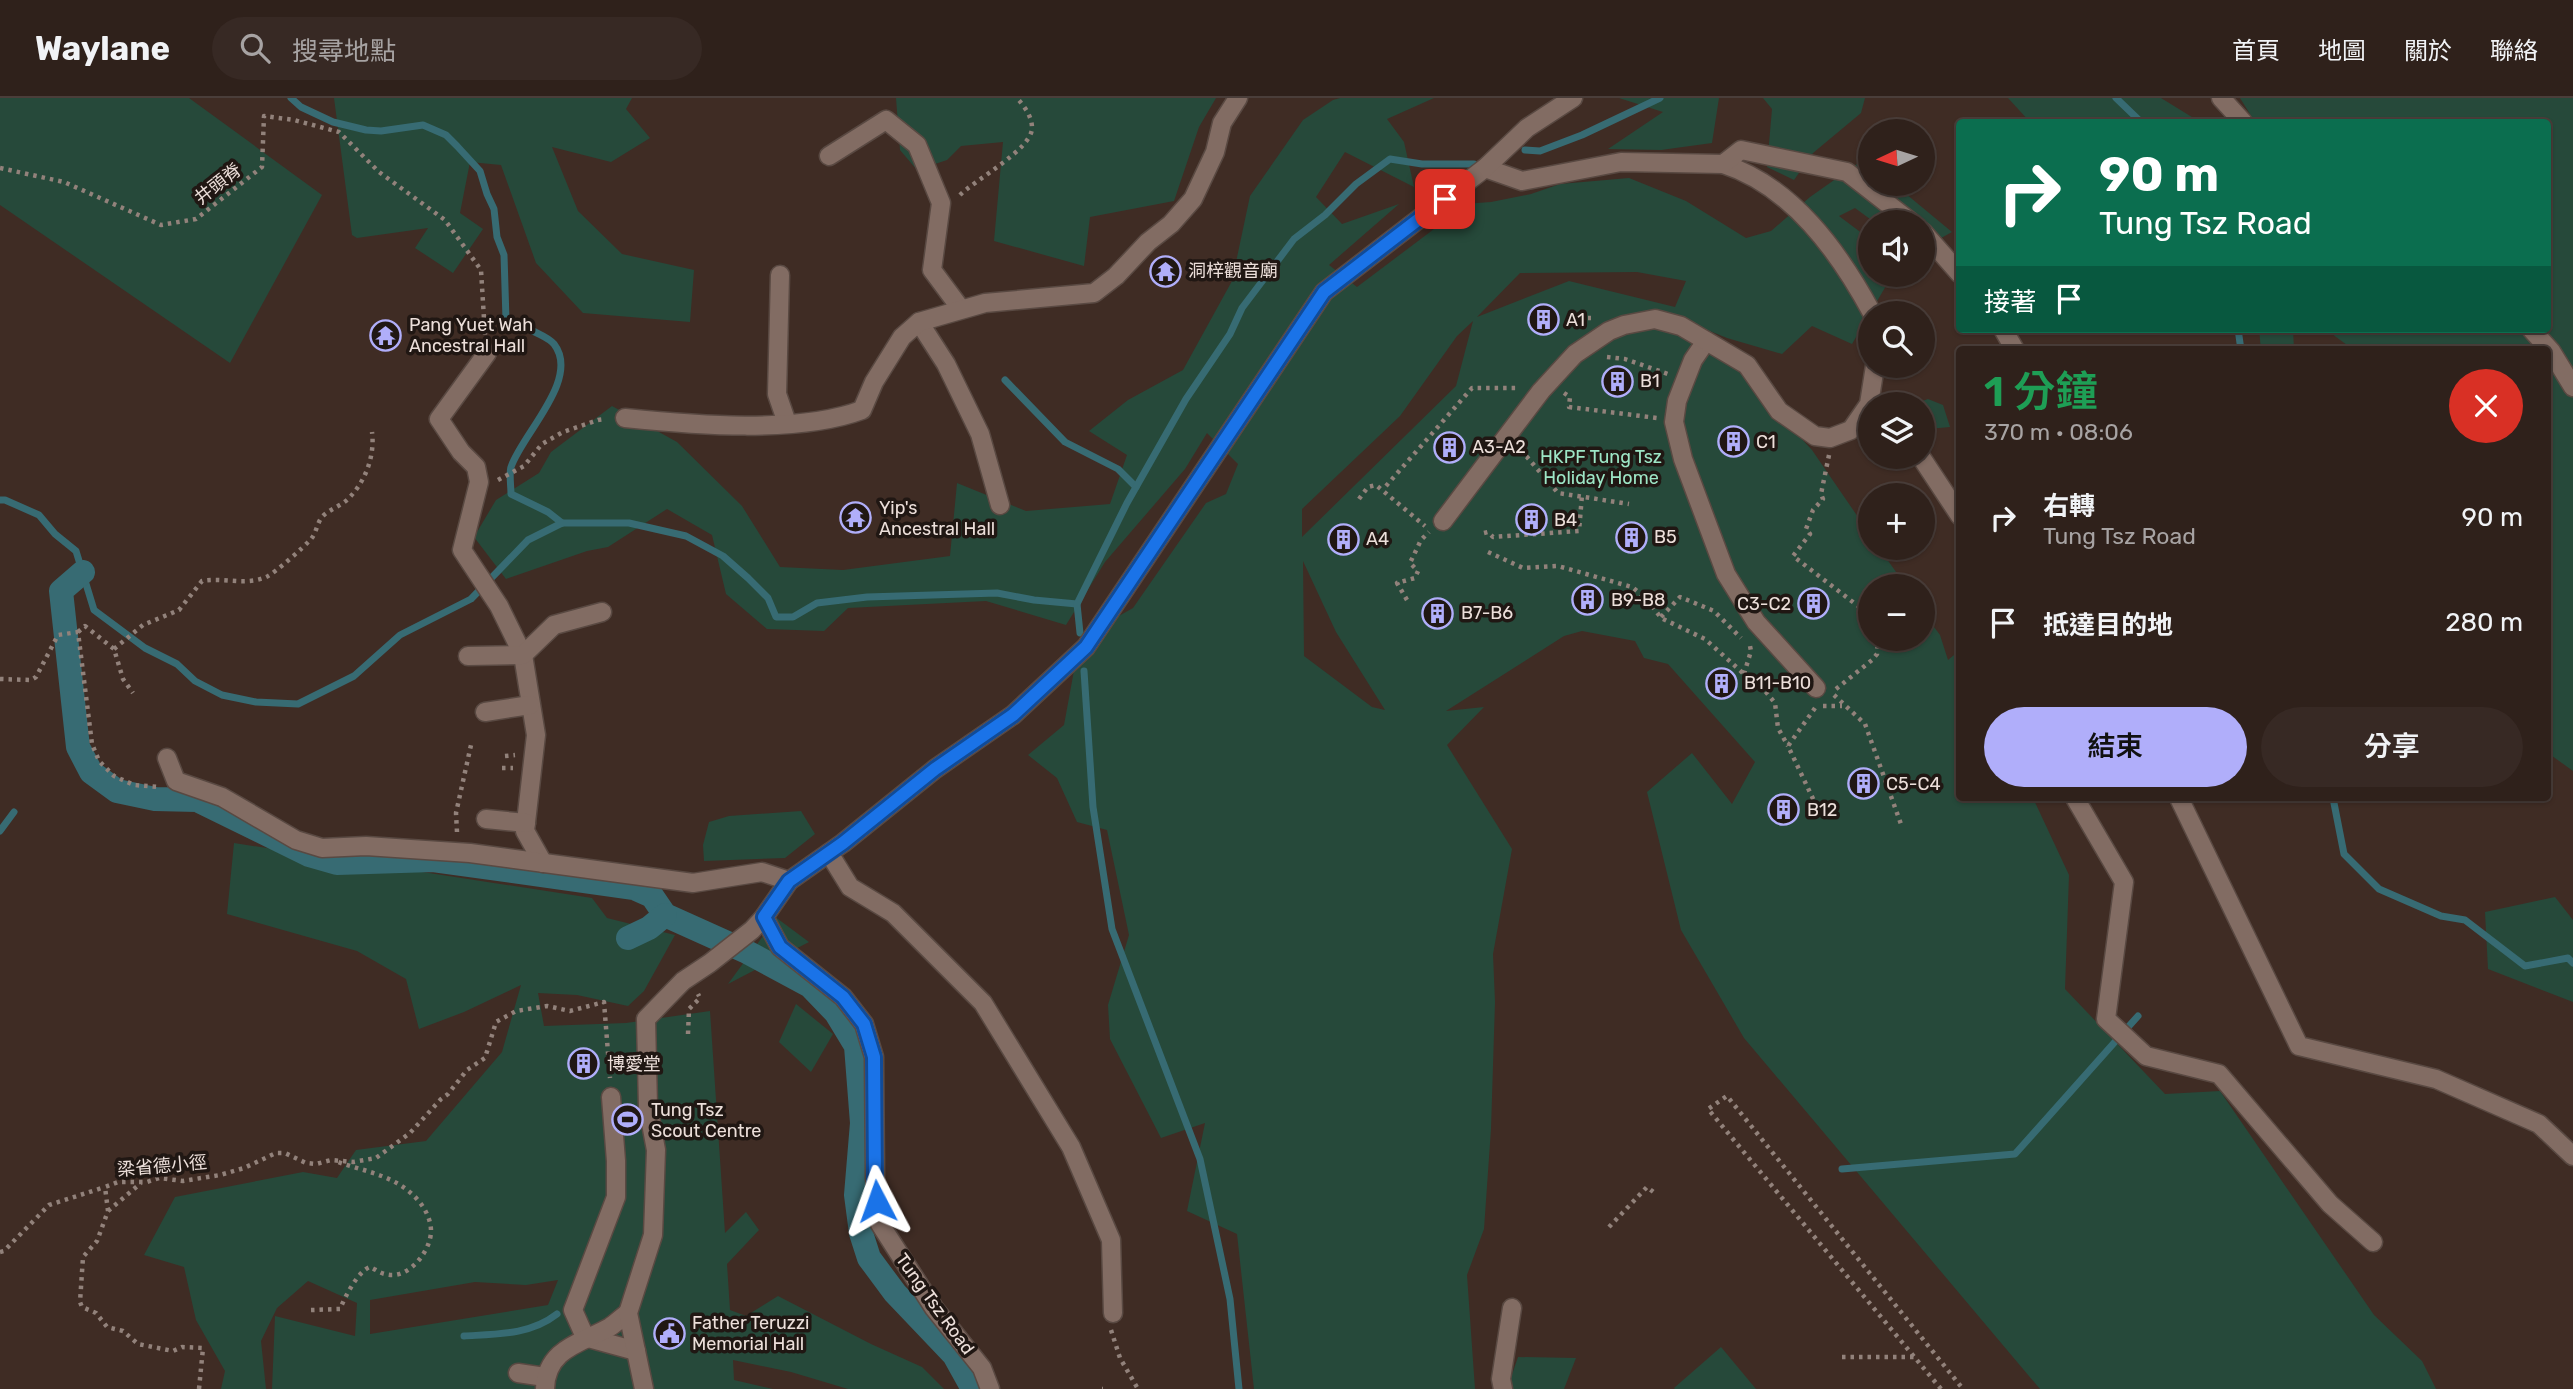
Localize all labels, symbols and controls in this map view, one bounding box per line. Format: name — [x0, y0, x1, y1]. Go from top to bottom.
search box — [212, 17, 702, 80]
text: Waylane — [35, 29, 170, 68]
icon: search — [236, 29, 274, 67]
text: 搜尋地點 — [292, 36, 396, 67]
text: 首頁 — [2232, 37, 2280, 65]
text: 地圖 — [2318, 37, 2366, 65]
text: 關於 — [2404, 37, 2452, 65]
text: 聯絡 — [2490, 37, 2538, 65]
north arrow — [1858, 119, 1936, 196]
map controls — [1858, 119, 1935, 651]
text: 90 m — [2099, 145, 2219, 203]
icon: right — [1984, 147, 2075, 238]
street label: 井頭脊 — [190, 159, 246, 209]
pin — [1415, 169, 1475, 229]
icon: arrive — [1426, 180, 1464, 218]
text: Tung Tsz Road — [2099, 204, 2312, 242]
button: sound — [1858, 210, 1935, 287]
temple icon: 洞梓觀音廟 — [1148, 254, 1182, 288]
place label: 洞梓觀音廟 — [1188, 260, 1278, 282]
icon: arrive — [2050, 280, 2088, 318]
text: 接著 — [1984, 287, 2036, 318]
button: search — [1858, 301, 1935, 378]
building icon: A1 — [1526, 303, 1560, 337]
place label: A1 — [1566, 309, 1585, 331]
place label: Pang Yuet Wah Ancestral Hall — [409, 314, 533, 357]
temple icon: Pang Yuet Wah Ancestral Hall — [369, 318, 403, 352]
building icon: B1 — [1600, 364, 1634, 398]
text: 1 分鐘 — [1984, 367, 2097, 417]
button: close — [2449, 369, 2523, 443]
place label: B1 — [1640, 370, 1660, 392]
button: layers — [1858, 392, 1935, 469]
text: 370 m · 08:06 — [1984, 418, 2133, 446]
building icon: C1 — [1716, 425, 1750, 459]
building icon: A3-A2 — [1432, 430, 1466, 464]
place label: C1 — [1756, 431, 1776, 453]
place label: A3-A2 — [1472, 436, 1526, 458]
park label: HKPF Tung Tsz Holiday Home — [1540, 446, 1662, 489]
button: + — [1858, 483, 1935, 560]
text: 右轉 — [2043, 491, 2095, 522]
place label: Yip's Ancestral Hall — [879, 497, 995, 540]
icon: right — [1984, 499, 2022, 537]
temple icon: Yip's Ancestral Hall — [839, 501, 873, 535]
text: 90 m — [2462, 502, 2523, 533]
building icon: B4 — [1514, 503, 1548, 537]
place label: B4 — [1554, 509, 1577, 531]
building icon: B5 — [1614, 520, 1648, 554]
building icon: A4 — [1326, 522, 1360, 556]
text: Tung Tsz Road — [2043, 522, 2196, 550]
place label: B5 — [1654, 526, 1677, 548]
place label: A4 — [1366, 528, 1389, 550]
button: − — [1858, 574, 1935, 651]
building icon: B9-B8 — [1571, 583, 1605, 617]
building icon: C3-C2 — [1797, 587, 1831, 621]
place label: B9-B8 — [1611, 589, 1666, 611]
place label: C3-C2 — [1737, 593, 1791, 615]
building icon: B7-B6 — [1421, 596, 1455, 630]
place label: B7-B6 — [1461, 602, 1513, 624]
icon: arrive — [1984, 604, 2022, 642]
text: 280 m — [2445, 607, 2523, 638]
text: 抵達目的地 — [2043, 610, 2173, 641]
building icon: B11-B10 — [1704, 666, 1738, 700]
place label: B11-B10 — [1744, 672, 1811, 694]
button: 結束 — [1984, 707, 2247, 787]
button: 分享 — [2261, 707, 2523, 787]
building icon: C5-C4 — [1846, 767, 1880, 801]
place label: C5-C4 — [1886, 773, 1941, 795]
building icon: B12 — [1767, 793, 1801, 827]
place label: B12 — [1807, 799, 1837, 821]
building icon: 博愛堂 — [567, 1047, 601, 1081]
place label: 博愛堂 — [607, 1053, 661, 1075]
place label: Tung Tsz Scout Centre — [651, 1099, 761, 1142]
sports icon: Tung Tsz Scout Centre — [611, 1103, 645, 1137]
street label: 梁省德小徑 — [116, 1151, 208, 1181]
position arrow — [840, 1164, 914, 1238]
street label: Tung Tsz Road — [891, 1249, 979, 1359]
place label: Father Teruzzi Memorial Hall — [692, 1312, 809, 1355]
public building icon: Father Teruzzi Memorial Hall — [652, 1316, 686, 1350]

